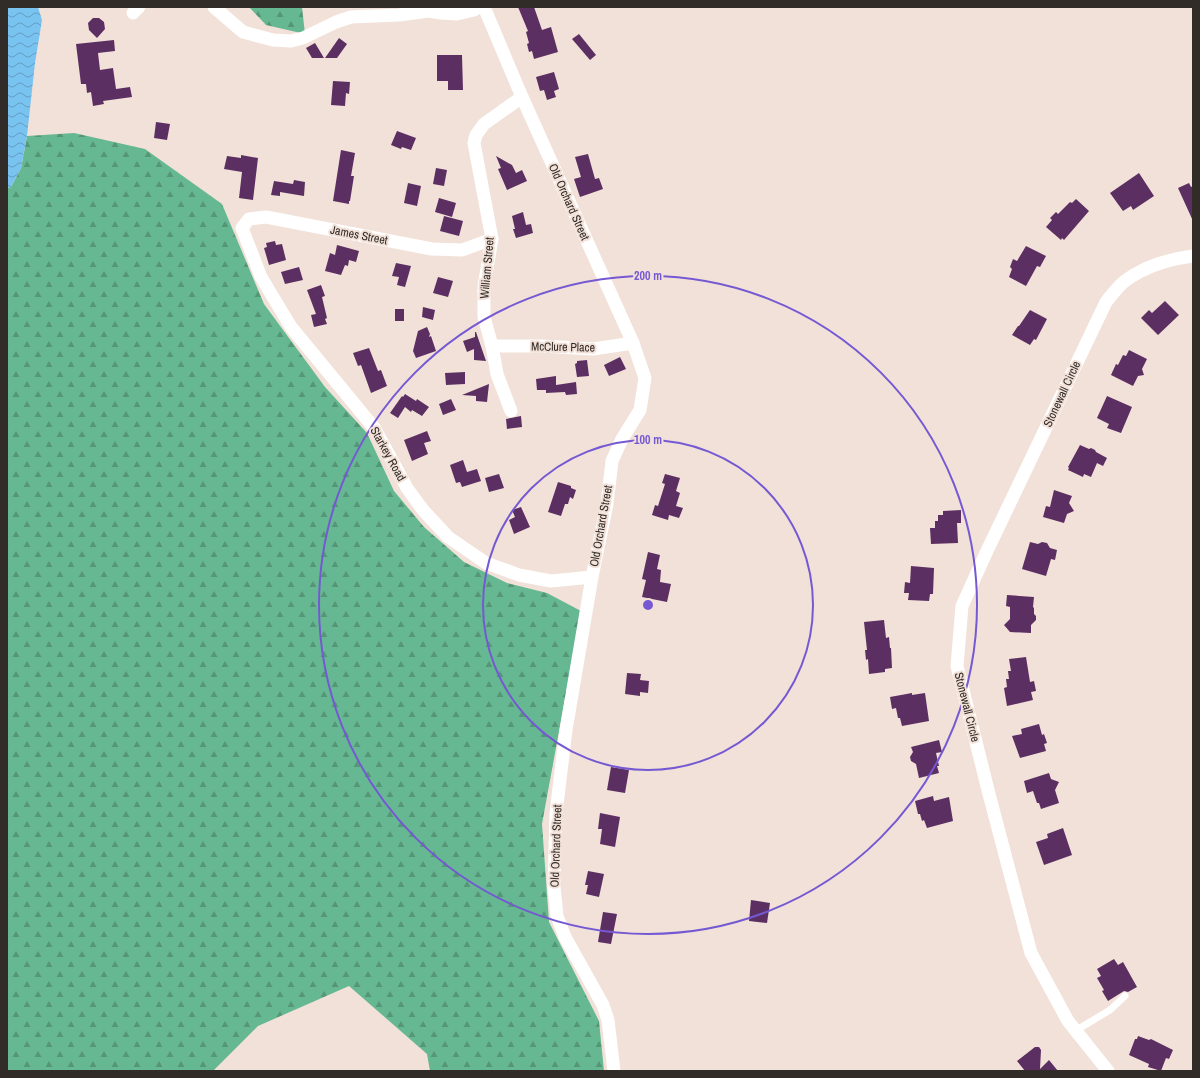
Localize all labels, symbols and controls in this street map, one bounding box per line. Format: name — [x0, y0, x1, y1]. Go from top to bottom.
street label: Old Orchard Street — [545, 161, 593, 243]
street label: James Street — [329, 222, 389, 248]
street label: William Street — [476, 236, 498, 299]
text: 200 m — [634, 268, 662, 284]
street label: McClure Place — [531, 338, 595, 356]
street label: Stonewall Circle — [1040, 358, 1084, 430]
street label: Starkey Road — [367, 424, 409, 484]
text: 100 m — [634, 432, 662, 448]
street label: Old Orchard Street — [586, 484, 616, 568]
centre of rings — [641, 598, 655, 612]
street label: Stonewall Circle — [951, 671, 983, 743]
street label: Old Orchard Street — [547, 804, 565, 888]

